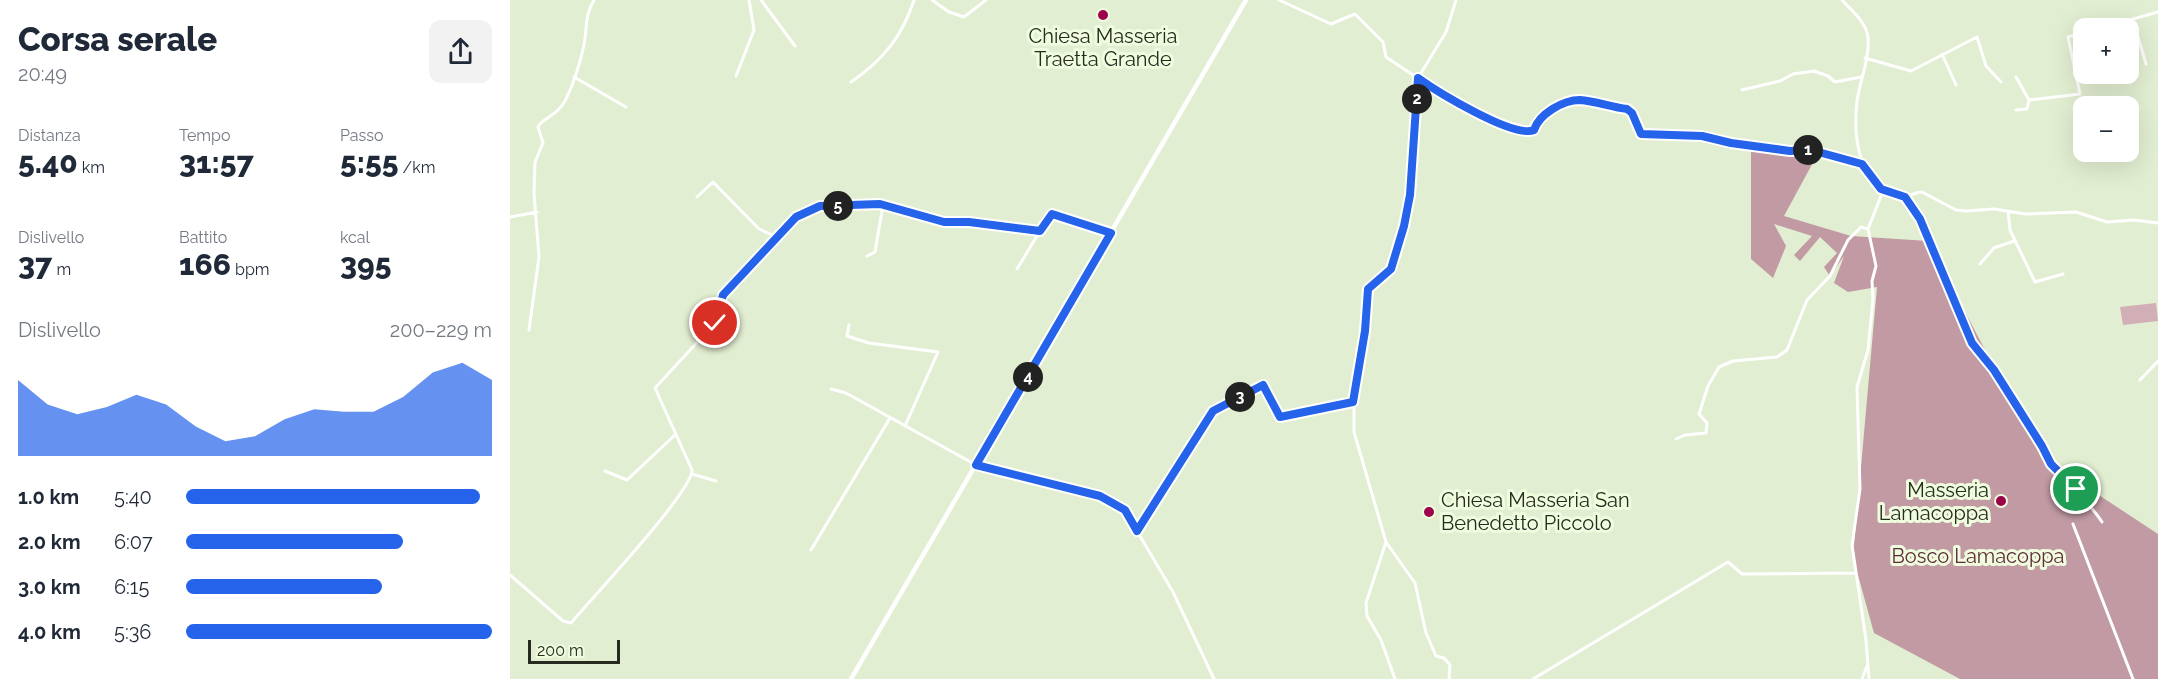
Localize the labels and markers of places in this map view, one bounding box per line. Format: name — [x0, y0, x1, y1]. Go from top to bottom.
marker: Chiesa Masseria Traetta Grande — [1096, 8, 1110, 22]
place label: Chiesa Masseria Traetta Grande — [1029, 24, 1177, 71]
pin: 2 — [1402, 84, 1432, 114]
pin: 1 — [1793, 135, 1823, 165]
pin: 5 — [823, 191, 853, 221]
pin — [689, 297, 740, 348]
pin: 4 — [1013, 362, 1043, 392]
pin: 3 — [1225, 382, 1255, 412]
pin — [2050, 463, 2101, 514]
place label: Masseria Lamacoppa — [1879, 478, 1989, 525]
place label: Chiesa Masseria San Benedetto Piccolo — [1441, 488, 1630, 535]
marker: Masseria Lamacoppa — [1994, 494, 2008, 508]
marker: Chiesa Masseria San Benedetto Piccolo — [1422, 505, 1436, 519]

